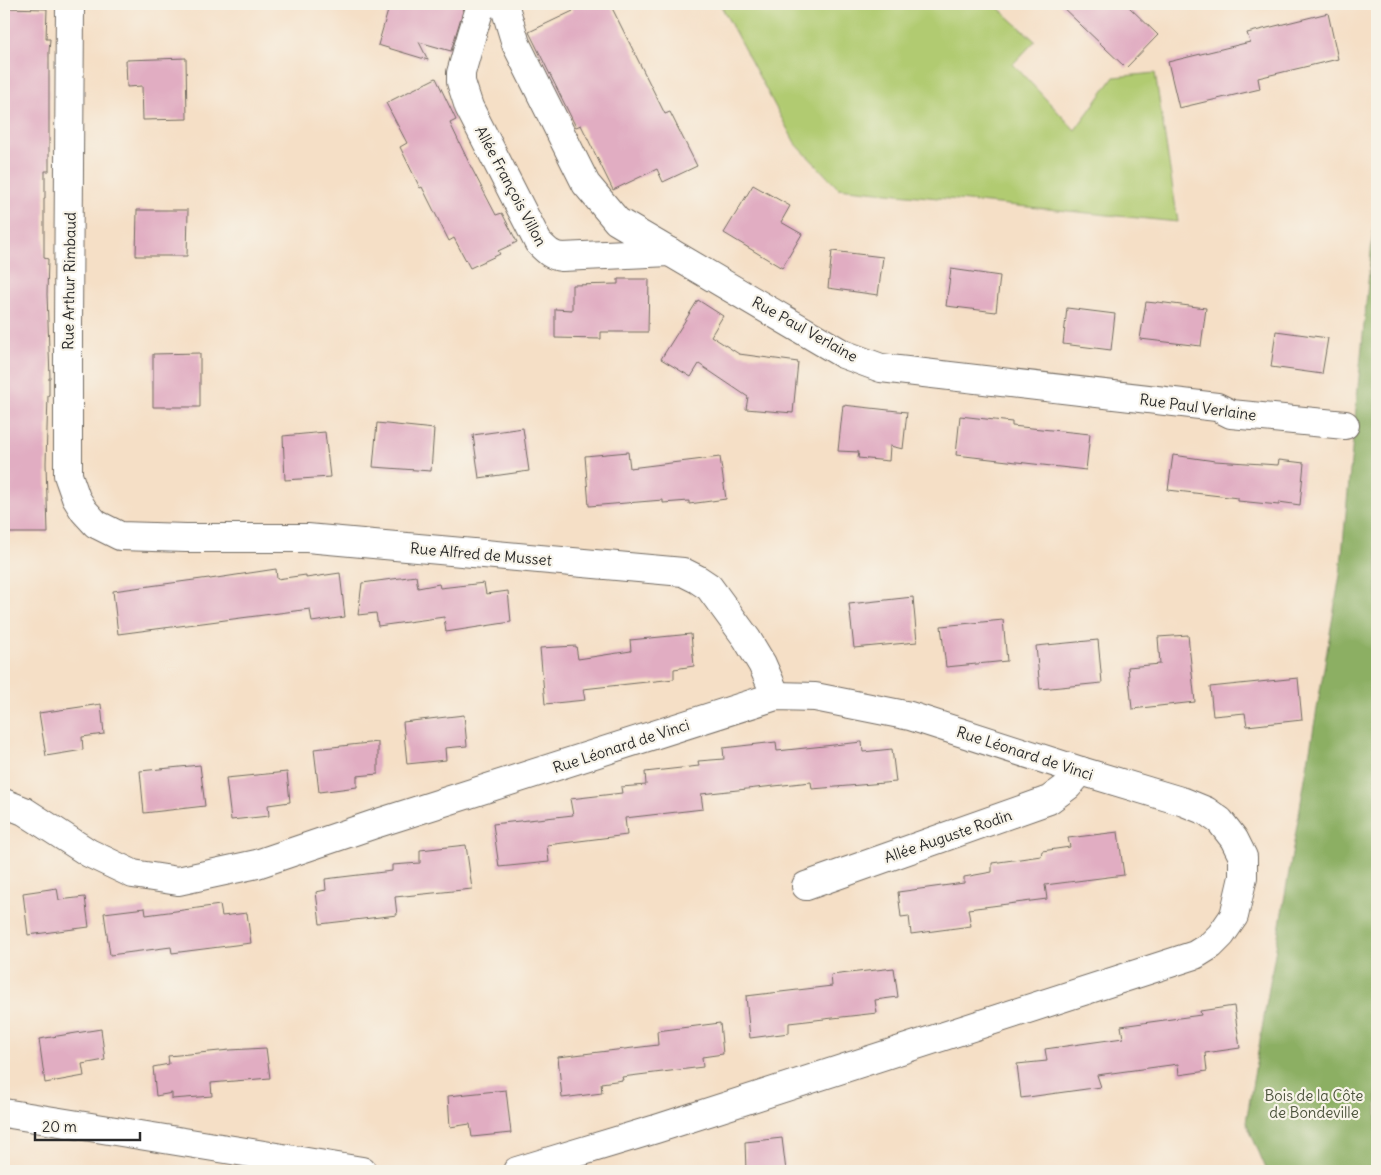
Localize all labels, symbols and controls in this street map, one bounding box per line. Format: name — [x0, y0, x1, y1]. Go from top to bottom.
street label: Allée François Villon — [471, 123, 551, 250]
street label: Rue Arthur Rimbaud — [58, 212, 80, 350]
street label: Rue Paul Verlaine — [749, 292, 861, 366]
street label: Rue Paul Verlaine — [1138, 389, 1258, 425]
street label: Rue Alfred de Musset — [410, 538, 552, 570]
street label: Rue Léonard de Vinci — [550, 715, 692, 777]
street label: Rue Léonard de Vinci — [954, 722, 1096, 784]
street label: Allée Auguste Rodin — [882, 805, 1015, 867]
park label: Bois de la Côte de Bondeville — [1265, 1086, 1363, 1122]
scale bar — [35, 1110, 140, 1142]
text: 20 m — [42, 1117, 77, 1136]

